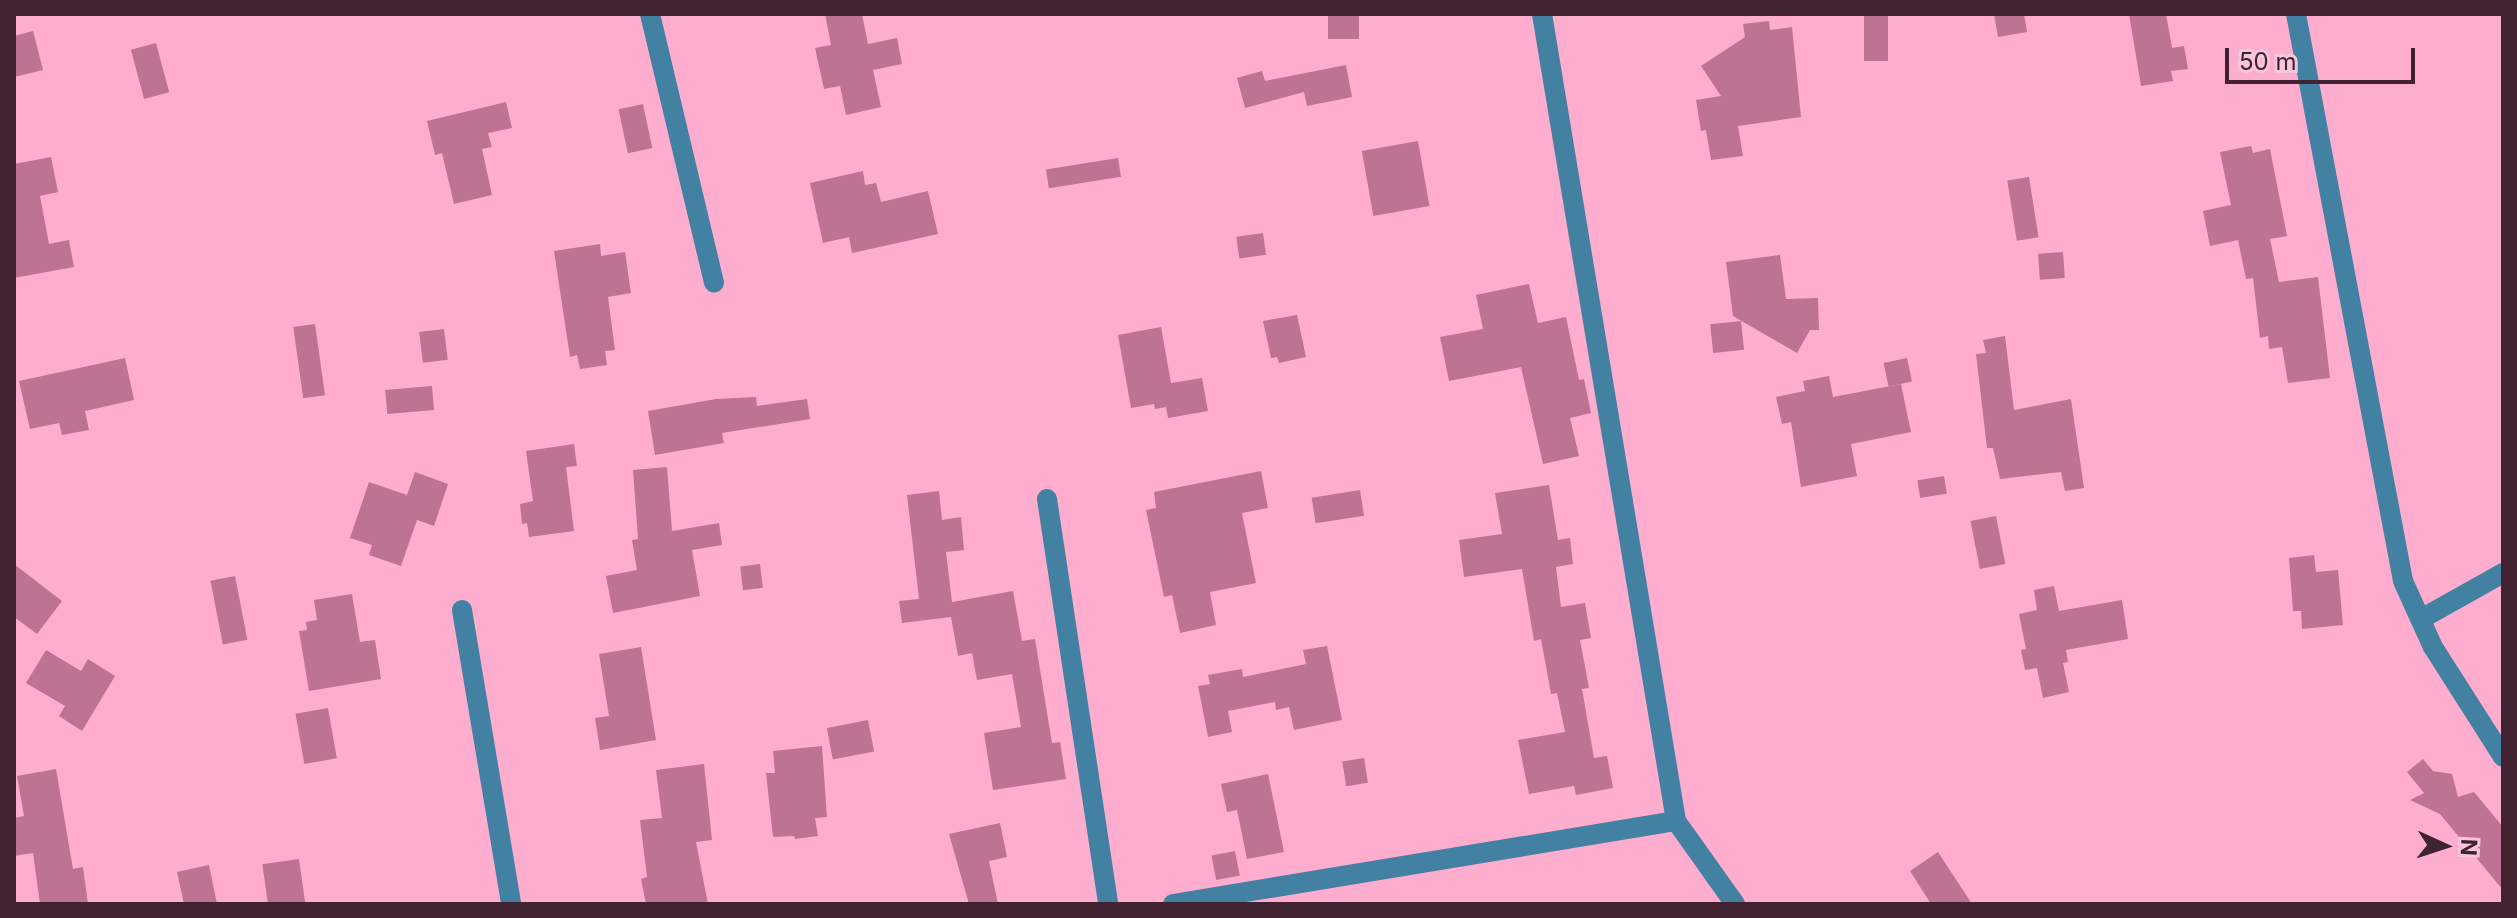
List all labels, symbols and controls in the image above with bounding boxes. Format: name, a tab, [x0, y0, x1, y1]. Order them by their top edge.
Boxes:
scale bar	[2229, 32, 2419, 82]
text: 50 m	[2239, 47, 2297, 76]
north arrow	[2405, 806, 2485, 886]
text: N	[2456, 838, 2482, 856]

